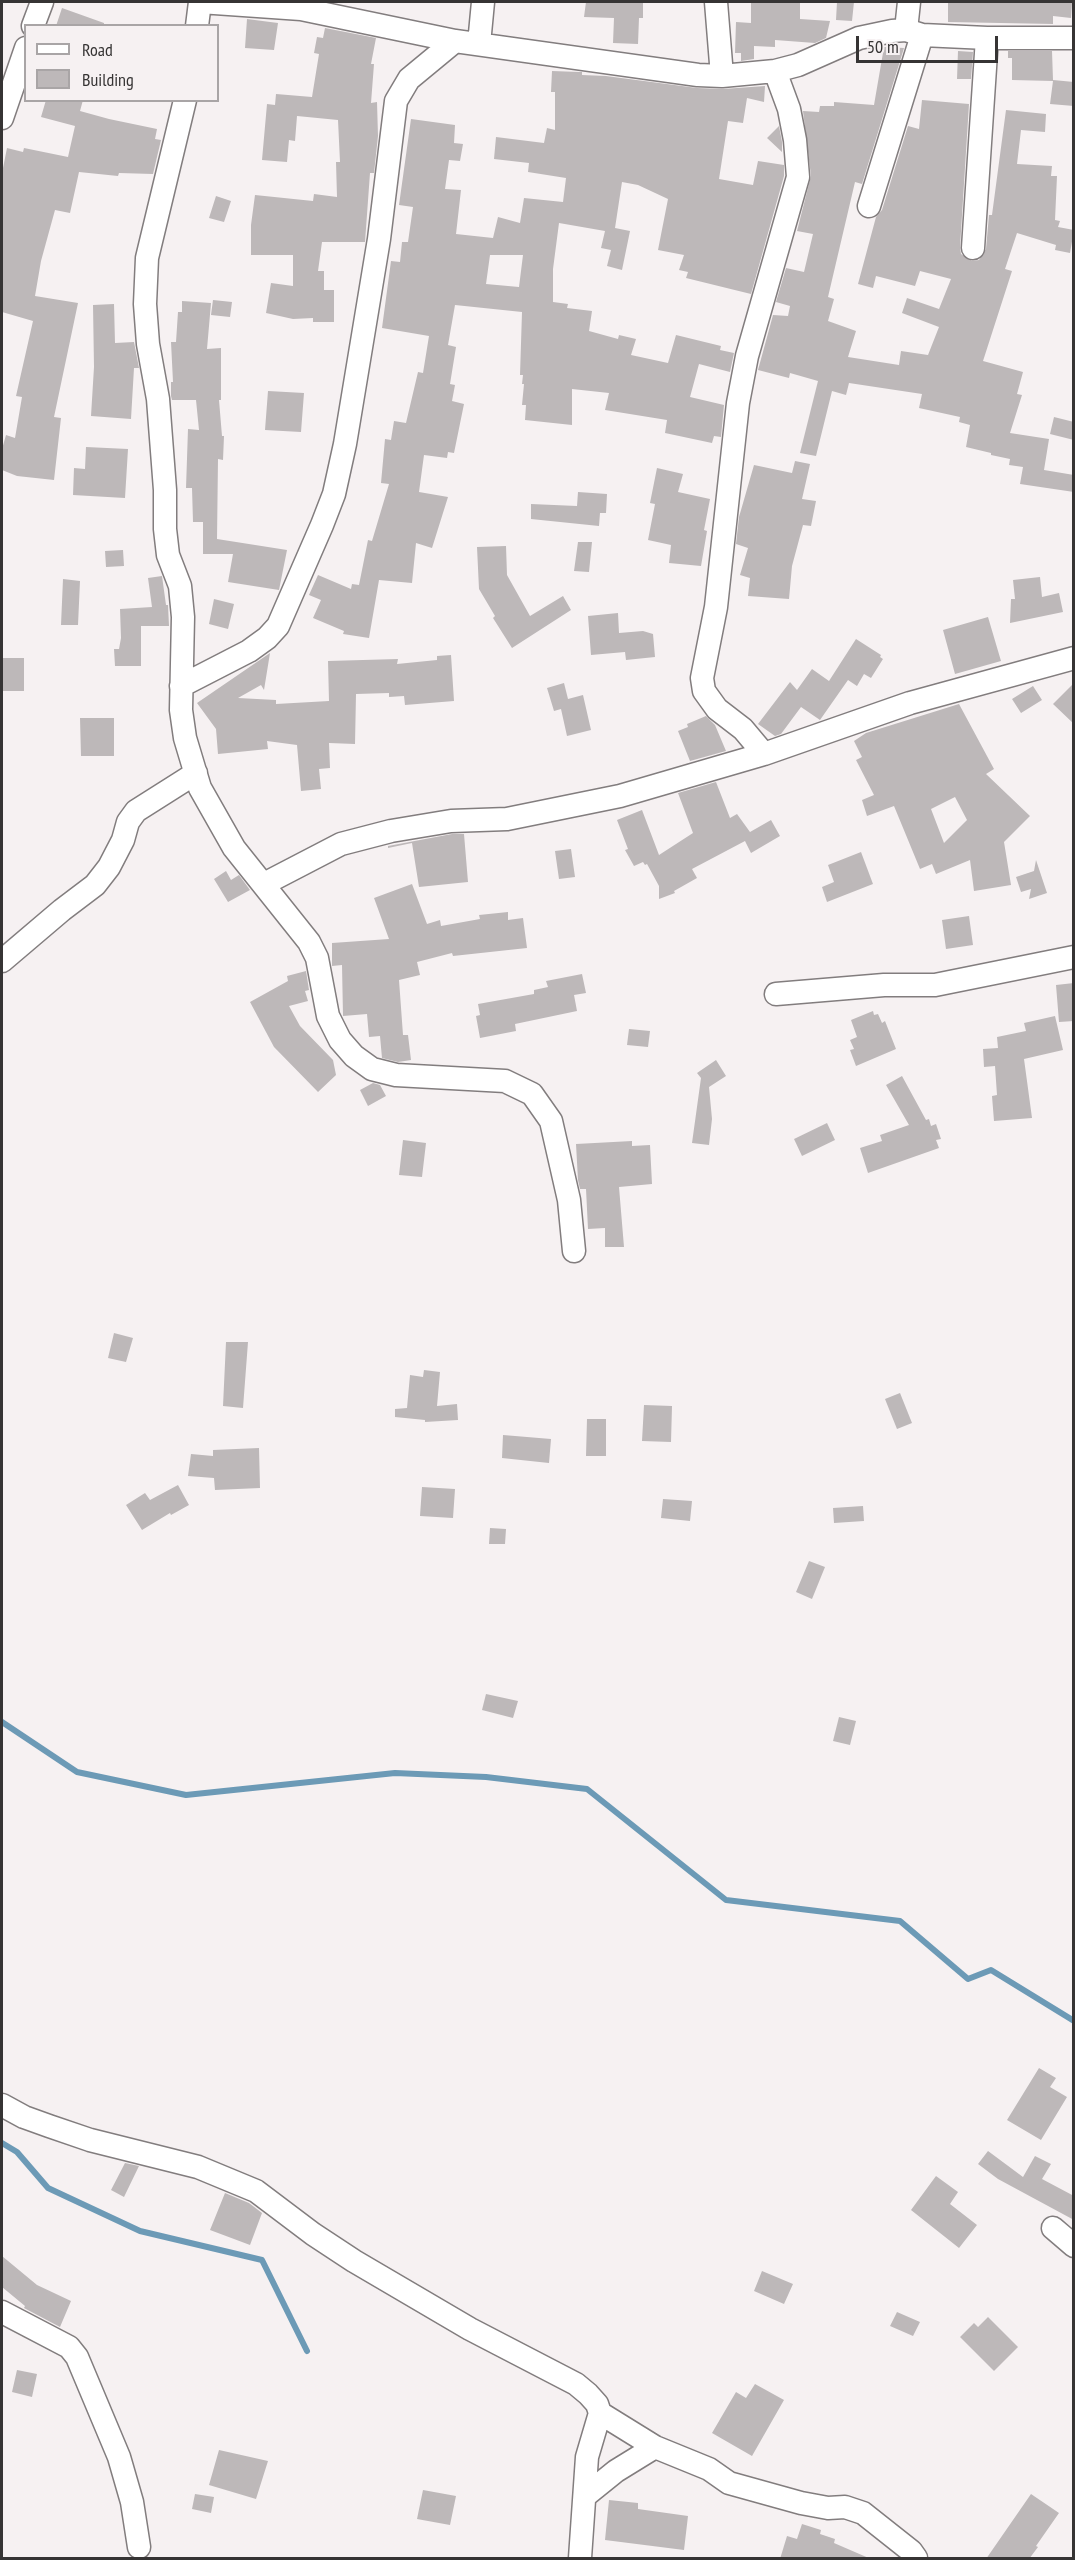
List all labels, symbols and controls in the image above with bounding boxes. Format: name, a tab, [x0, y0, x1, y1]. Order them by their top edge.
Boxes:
legend	[24, 24, 219, 102]
scale bar	[859, 24, 1002, 62]
text: 50 m	[867, 35, 899, 58]
text: Road	[82, 38, 113, 61]
text: Building	[82, 68, 134, 91]

